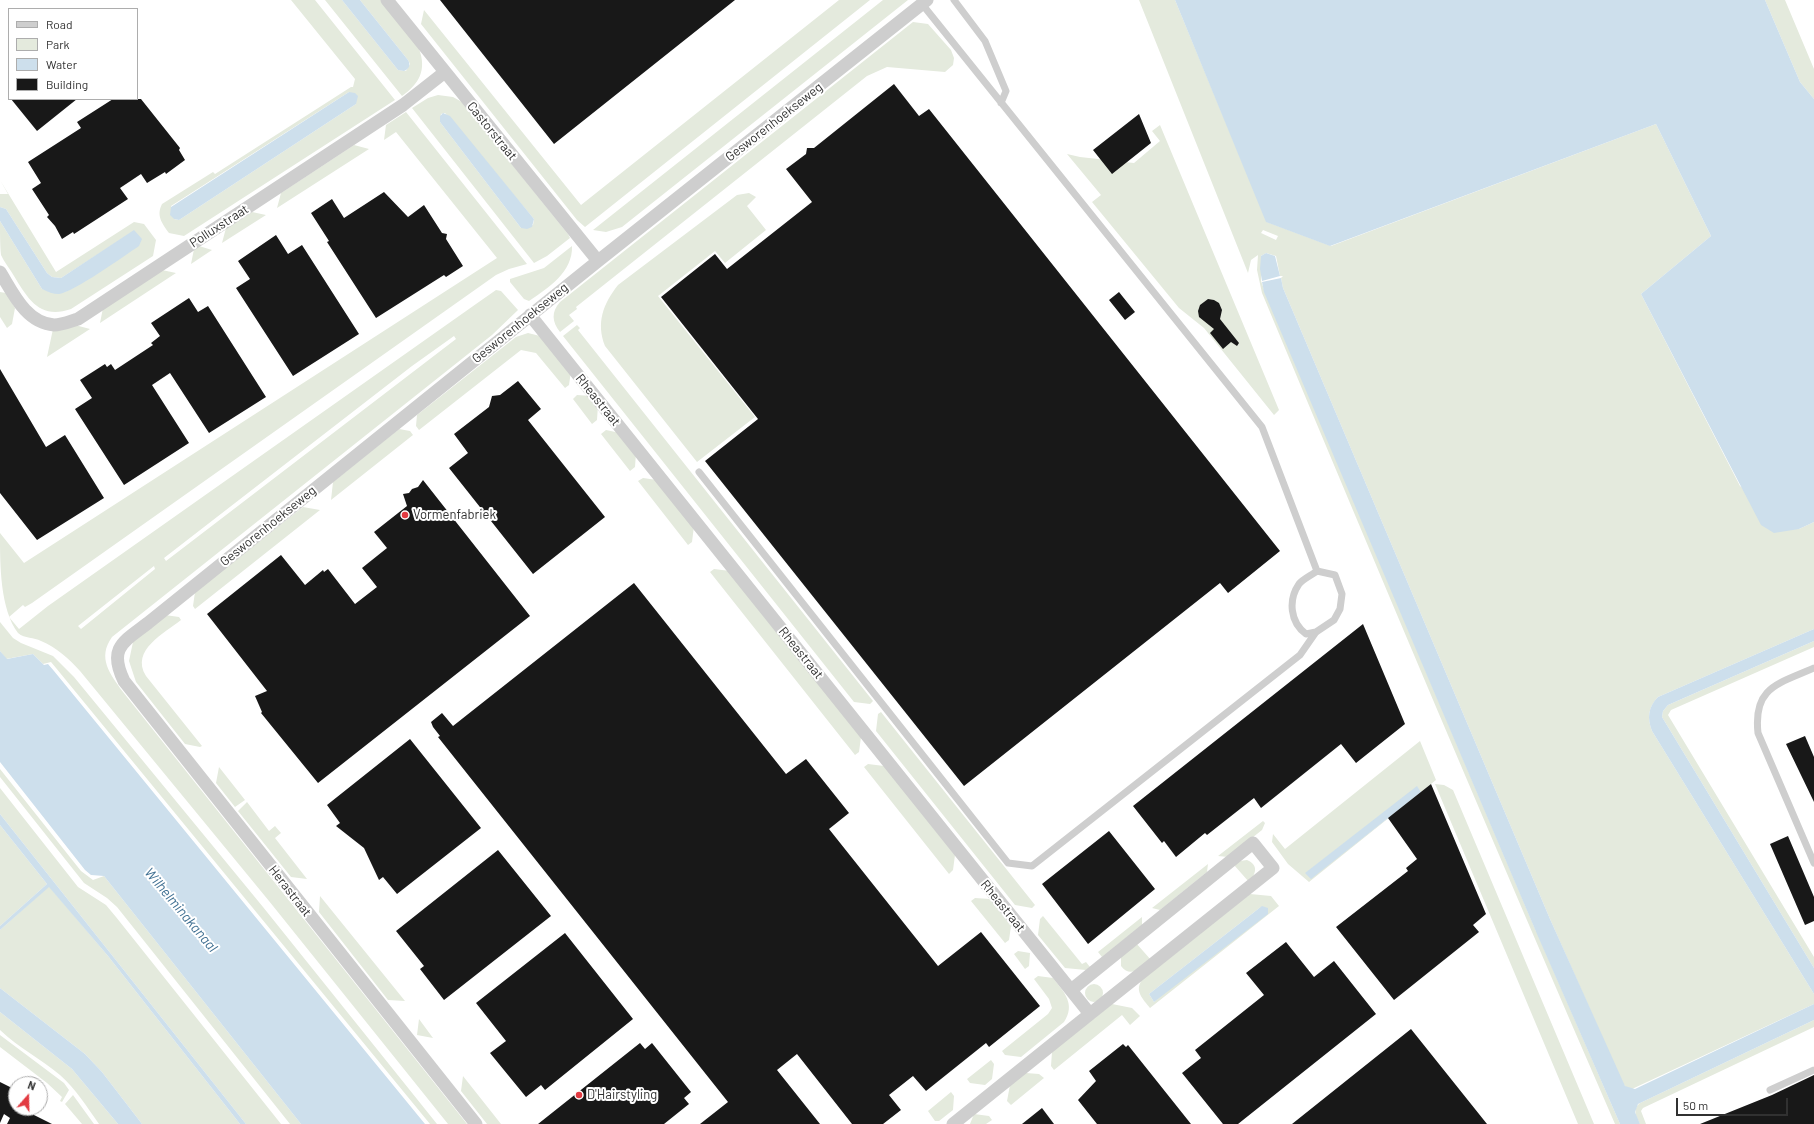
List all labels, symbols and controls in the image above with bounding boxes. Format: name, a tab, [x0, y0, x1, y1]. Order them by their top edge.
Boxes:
legend	[8, 8, 138, 100]
text: Road	[46, 17, 73, 31]
text: Park	[46, 37, 70, 51]
text: Water	[46, 57, 77, 71]
text: Building	[46, 77, 88, 91]
street label: Gesworenhoekseweg	[722, 79, 826, 165]
street label: Castorstraat	[464, 99, 520, 163]
street label: Polluxstraat	[187, 201, 251, 251]
street label: Gesworenhoekseweg	[469, 280, 571, 366]
street label: Rheastraat	[572, 371, 624, 429]
street label: Gesworenhoekseweg	[217, 483, 319, 569]
place label: Vormenfabriek	[413, 507, 496, 523]
marker: Vormenfabriek	[400, 510, 410, 520]
street label: Rheastraat	[775, 624, 827, 682]
street label: Herastraat	[265, 862, 315, 920]
water label: Wilhelminakanaal	[141, 864, 221, 956]
street label: Rheastraat	[977, 877, 1029, 935]
north arrow	[8, 1076, 48, 1116]
text: N	[26, 1078, 38, 1093]
place label: D'Hairstyling	[587, 1087, 657, 1103]
marker: D'Hairstyling	[574, 1090, 584, 1100]
scale bar	[1678, 1090, 1790, 1116]
text: 50 m	[1683, 1098, 1708, 1112]

